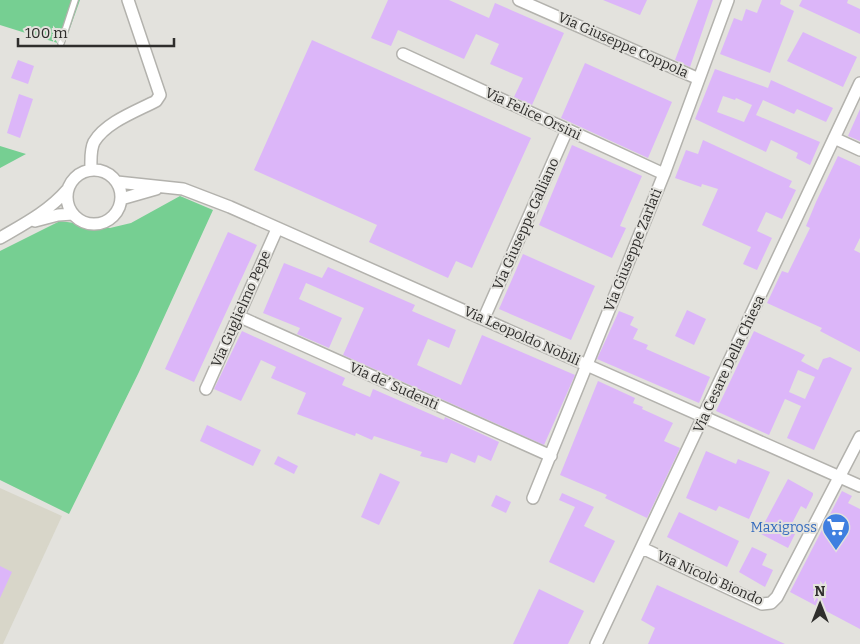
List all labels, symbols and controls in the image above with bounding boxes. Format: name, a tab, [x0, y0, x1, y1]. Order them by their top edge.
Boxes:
street label: Via Giuseppe Coppola	[555, 9, 691, 82]
scale bar	[18, 15, 174, 47]
text: 100 m	[25, 24, 68, 42]
street label: Via Felice Orsini	[482, 84, 584, 144]
street label: Via Giuseppe Galliano	[489, 155, 563, 293]
street label: Via Giuseppe Zarlati	[601, 186, 665, 314]
street label: Via Guglielmo Pepe	[208, 248, 274, 370]
street label: Via Cesare Della Chiesa	[690, 292, 769, 436]
street label: Via Leopoldo Nobili	[461, 303, 583, 369]
street label: Via de’ Sudenti	[347, 359, 441, 413]
supermarket icon: Maxigross	[821, 512, 851, 551]
place label: Maxigross	[750, 519, 817, 536]
street label: Via Nicolò Biondo	[654, 547, 766, 609]
north arrow	[795, 579, 845, 629]
text: N	[815, 583, 826, 600]

